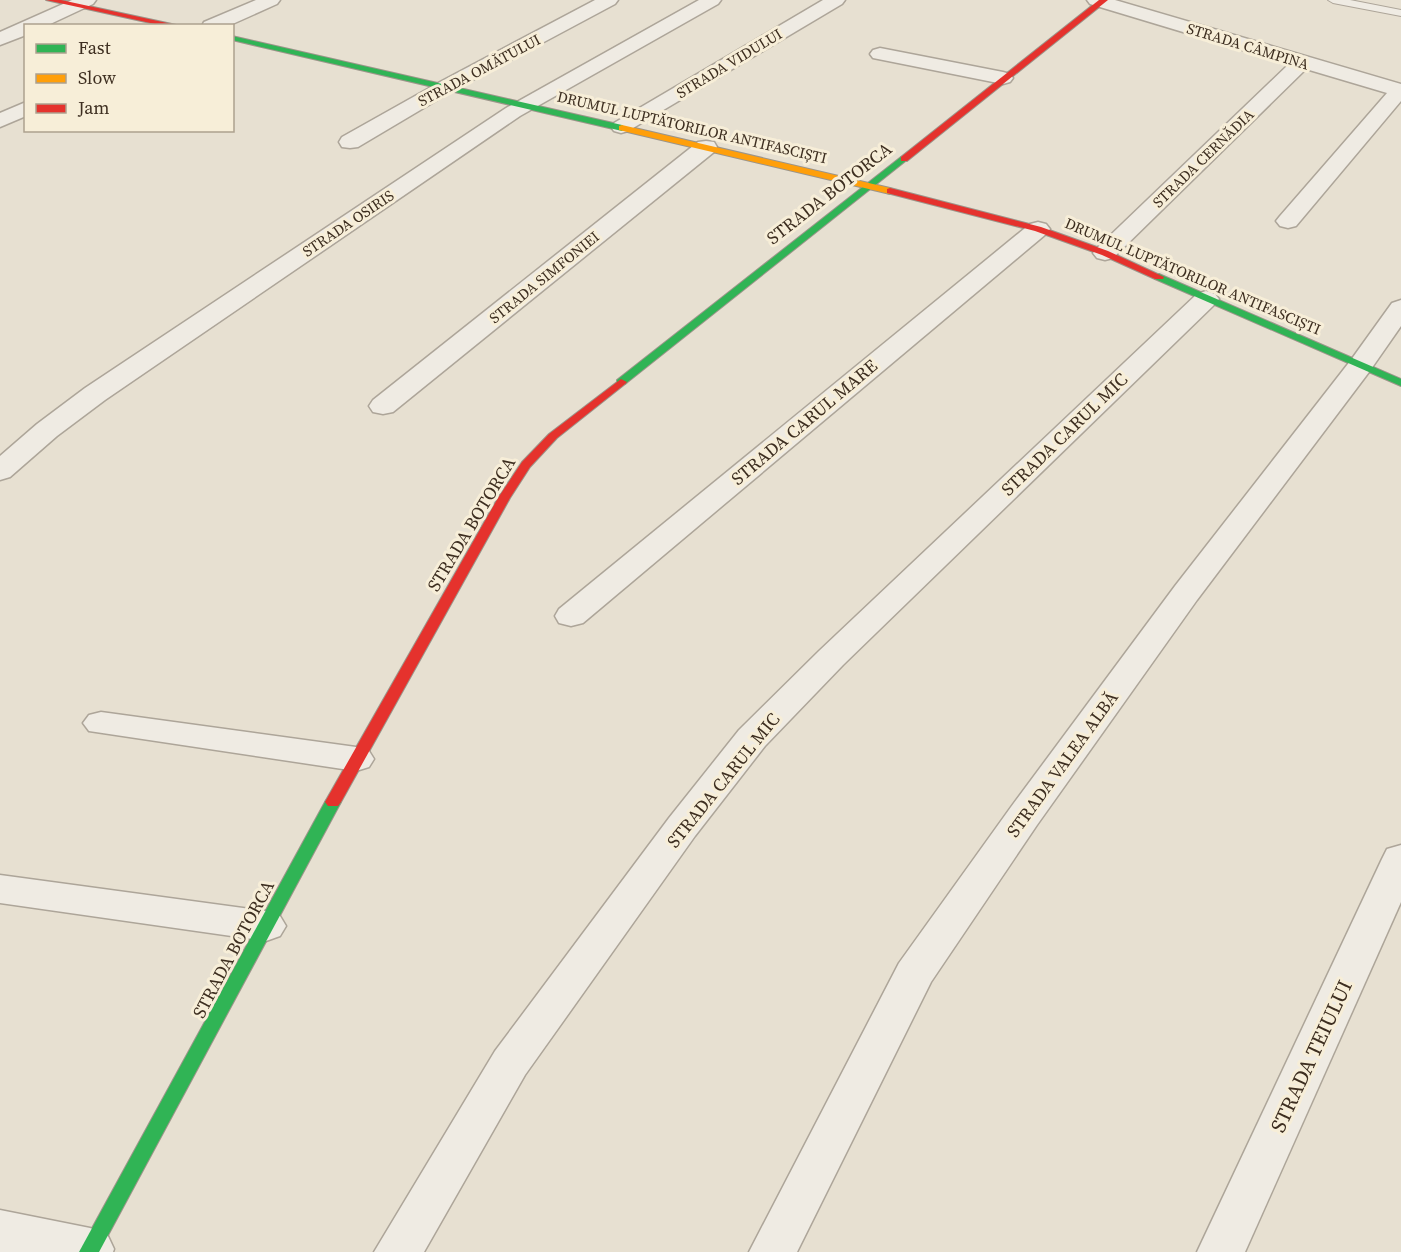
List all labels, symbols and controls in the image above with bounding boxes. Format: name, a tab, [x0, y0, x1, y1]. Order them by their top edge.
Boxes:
street label: STRADA CÂMPINA	[1184, 17, 1312, 75]
street label: STRADA VIDULUI	[672, 23, 786, 103]
legend	[24, 24, 234, 132]
street label: STRADA OMĂTULUI	[414, 29, 544, 111]
text: Fast	[78, 35, 111, 60]
text: Slow	[78, 65, 116, 90]
street label: DRUMUL LUPTĂTORILOR ANTIFASCIȘTI	[555, 86, 829, 168]
text: Jam	[77, 95, 110, 120]
street label: STRADA CERNĂDIA	[1148, 104, 1258, 212]
street label: STRADA BOTORCA	[761, 136, 897, 250]
street label: STRADA OSIRIS	[298, 184, 398, 261]
street label: DRUMUL LUPTĂTORILOR ANTIFASCIȘTI	[1062, 212, 1324, 340]
street label: STRADA SIMFONIEI	[485, 226, 603, 328]
street label: STRADA CARUL MARE	[726, 353, 883, 491]
street label: STRADA CARUL MIC	[995, 367, 1133, 501]
street label: STRADA BOTORCA	[421, 452, 521, 596]
street label: STRADA VALEA ALBĂ	[1000, 686, 1124, 842]
street label: STRADA CARUL MIC	[661, 707, 785, 853]
street label: STRADA BOTORCA	[186, 876, 280, 1022]
street label: STRADA TEIULUI	[1263, 975, 1359, 1137]

